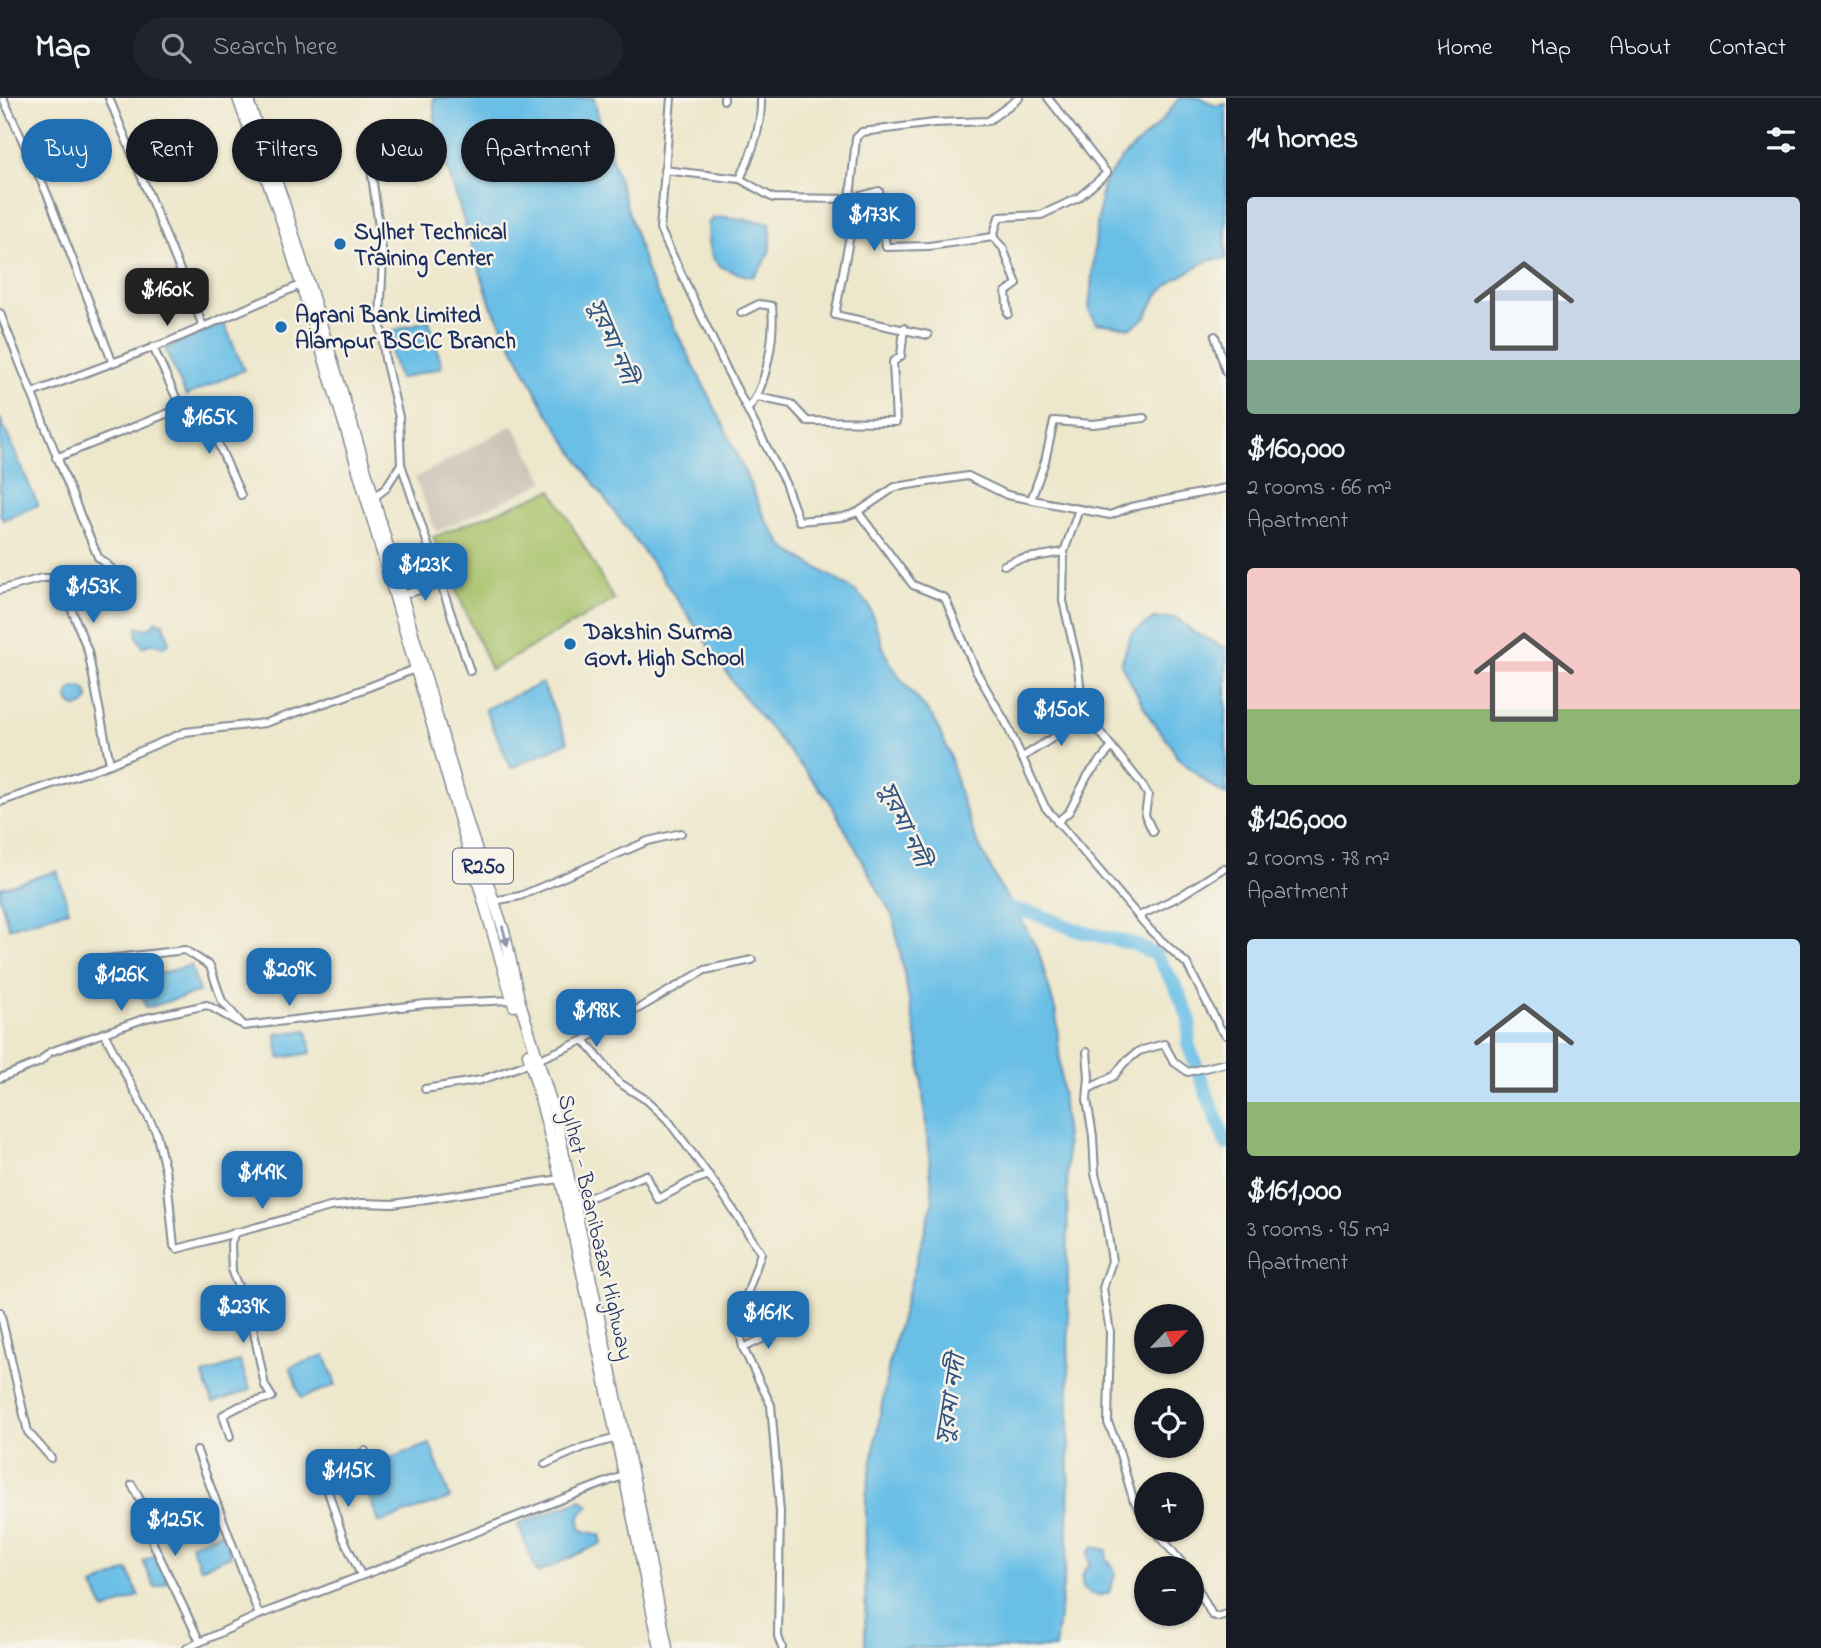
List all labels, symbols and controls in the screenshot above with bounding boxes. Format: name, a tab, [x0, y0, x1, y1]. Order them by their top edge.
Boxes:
search box	[133, 17, 623, 80]
text: Map	[35, 24, 91, 72]
icon: search	[157, 29, 195, 67]
text: Search here	[213, 29, 337, 67]
text: Home	[1437, 31, 1493, 66]
text: Map	[1531, 31, 1571, 66]
text: About	[1609, 31, 1671, 66]
text: Contact	[1709, 31, 1786, 66]
text: 14 homes	[1247, 118, 1358, 162]
chip: Buy	[21, 119, 112, 182]
chip: Rent	[126, 119, 218, 182]
chip: Filters	[232, 119, 342, 182]
chip: New	[356, 119, 447, 182]
chip: Apartment	[461, 119, 615, 182]
icon: filters	[1762, 121, 1800, 159]
pin: $173K	[825, 194, 923, 253]
text: $173K	[848, 199, 900, 232]
place label: Sylhet Technical Training Center	[354, 217, 507, 278]
marker: Sylhet Technical Training Center	[332, 236, 348, 252]
icon: home	[1461, 243, 1587, 369]
pin: $160K	[118, 268, 216, 328]
text: $160K	[141, 274, 193, 307]
water label: সুরমা নদী	[577, 294, 646, 395]
place label: Agrani Bank Limited Alampur BSCIC Branch	[295, 300, 516, 359]
marker: Agrani Bank Limited Alampur BSCIC Branch	[273, 319, 289, 335]
pin: $165K	[160, 396, 258, 456]
text: $165K	[181, 402, 237, 435]
text: $160,000	[1247, 428, 1345, 472]
text: 2 rooms · 66 m²	[1247, 472, 1392, 505]
text: Apartment	[1247, 505, 1348, 538]
pin: $123K	[376, 544, 474, 603]
text: $123K	[398, 549, 452, 582]
pin: $153K	[44, 566, 142, 625]
text: $153K	[65, 571, 121, 604]
icon: home	[1461, 614, 1587, 740]
place label: Dakshin Surma Govt. High School	[583, 617, 744, 678]
marker: Dakshin Surma Govt. High School	[562, 636, 578, 652]
pin: $150K	[1012, 688, 1110, 748]
text: $150K	[1033, 694, 1089, 727]
water label: সুরমা নদী	[868, 777, 940, 878]
text: $126,000	[1247, 799, 1347, 843]
text: 2 rooms · 78 m²	[1247, 843, 1390, 876]
road number: R250	[453, 848, 513, 884]
text: Apartment	[1247, 876, 1348, 909]
one-way arrow	[500, 925, 511, 947]
pin: $209K	[240, 948, 338, 1008]
pin: $126K	[72, 954, 170, 1013]
text: $209K	[262, 954, 316, 987]
text: $126K	[94, 959, 148, 992]
icon: home	[1461, 985, 1587, 1111]
pin: $198K	[547, 990, 645, 1049]
text: $198K	[572, 995, 620, 1028]
street label: Sylhet - Beanibazar Highway	[546, 1091, 641, 1364]
pin: $149K	[213, 1152, 311, 1211]
text: $149K	[238, 1157, 286, 1190]
text: $161,000	[1247, 1170, 1341, 1214]
text: 3 rooms · 95 m²	[1247, 1214, 1390, 1247]
text: Apartment	[1247, 1247, 1348, 1280]
pin: $239K	[194, 1286, 292, 1345]
text: $239K	[217, 1291, 269, 1324]
pin: $161K	[719, 1292, 817, 1351]
text: $161K	[743, 1297, 793, 1330]
north arrow	[1134, 1304, 1204, 1374]
map controls	[1134, 1304, 1204, 1626]
water label: সুরমা নদী	[928, 1347, 978, 1447]
button: locate	[1134, 1388, 1204, 1458]
pin: $115K	[299, 1450, 397, 1509]
text: $115K	[322, 1455, 374, 1488]
button: +	[1134, 1472, 1204, 1542]
pin: $125K	[126, 1498, 224, 1558]
text: $125K	[147, 1504, 203, 1537]
button: −	[1134, 1556, 1204, 1626]

